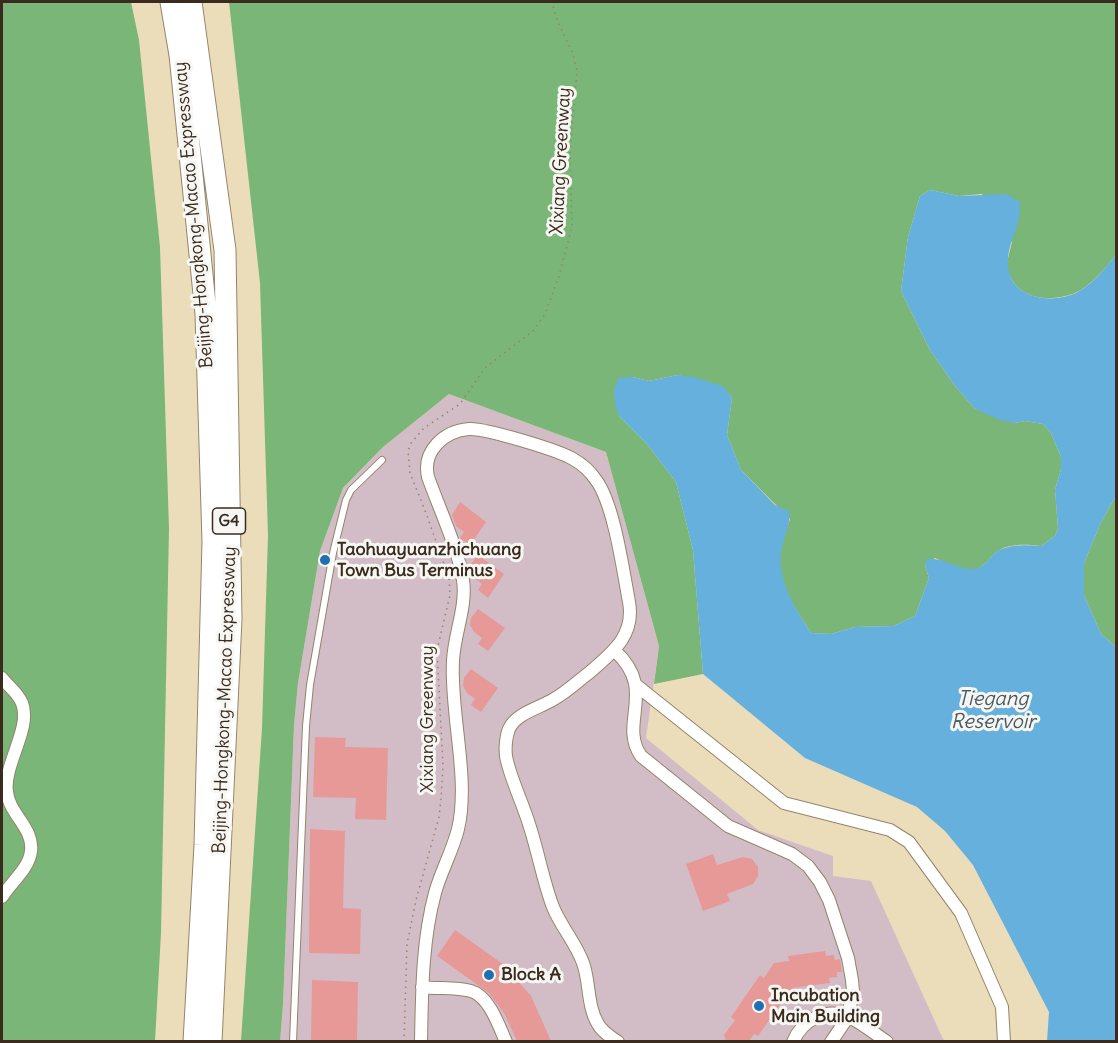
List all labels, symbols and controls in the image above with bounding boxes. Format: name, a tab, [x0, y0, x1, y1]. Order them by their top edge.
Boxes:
street label: Beijing-Hongkong-Macao Expressway	[170, 61, 218, 369]
street label: Xixiang Greenway	[546, 87, 576, 235]
road number: G4	[212, 508, 246, 534]
place label: Taohuayuanzhichuang Town Bus Terminus	[337, 539, 521, 582]
street label: Beijing-Hongkong-Macao Expressway	[209, 546, 241, 854]
marker: Taohuayuanzhichuang Town Bus Terminus	[318, 553, 332, 567]
street label: Xixiang Greenway	[417, 645, 439, 793]
water label: Tiegang Reservoir	[951, 687, 1035, 734]
place label: Block A	[501, 964, 561, 986]
marker: Block A	[482, 968, 496, 982]
place label: Incubation Main Building	[771, 985, 880, 1028]
marker: Incubation Main Building	[752, 999, 766, 1013]

